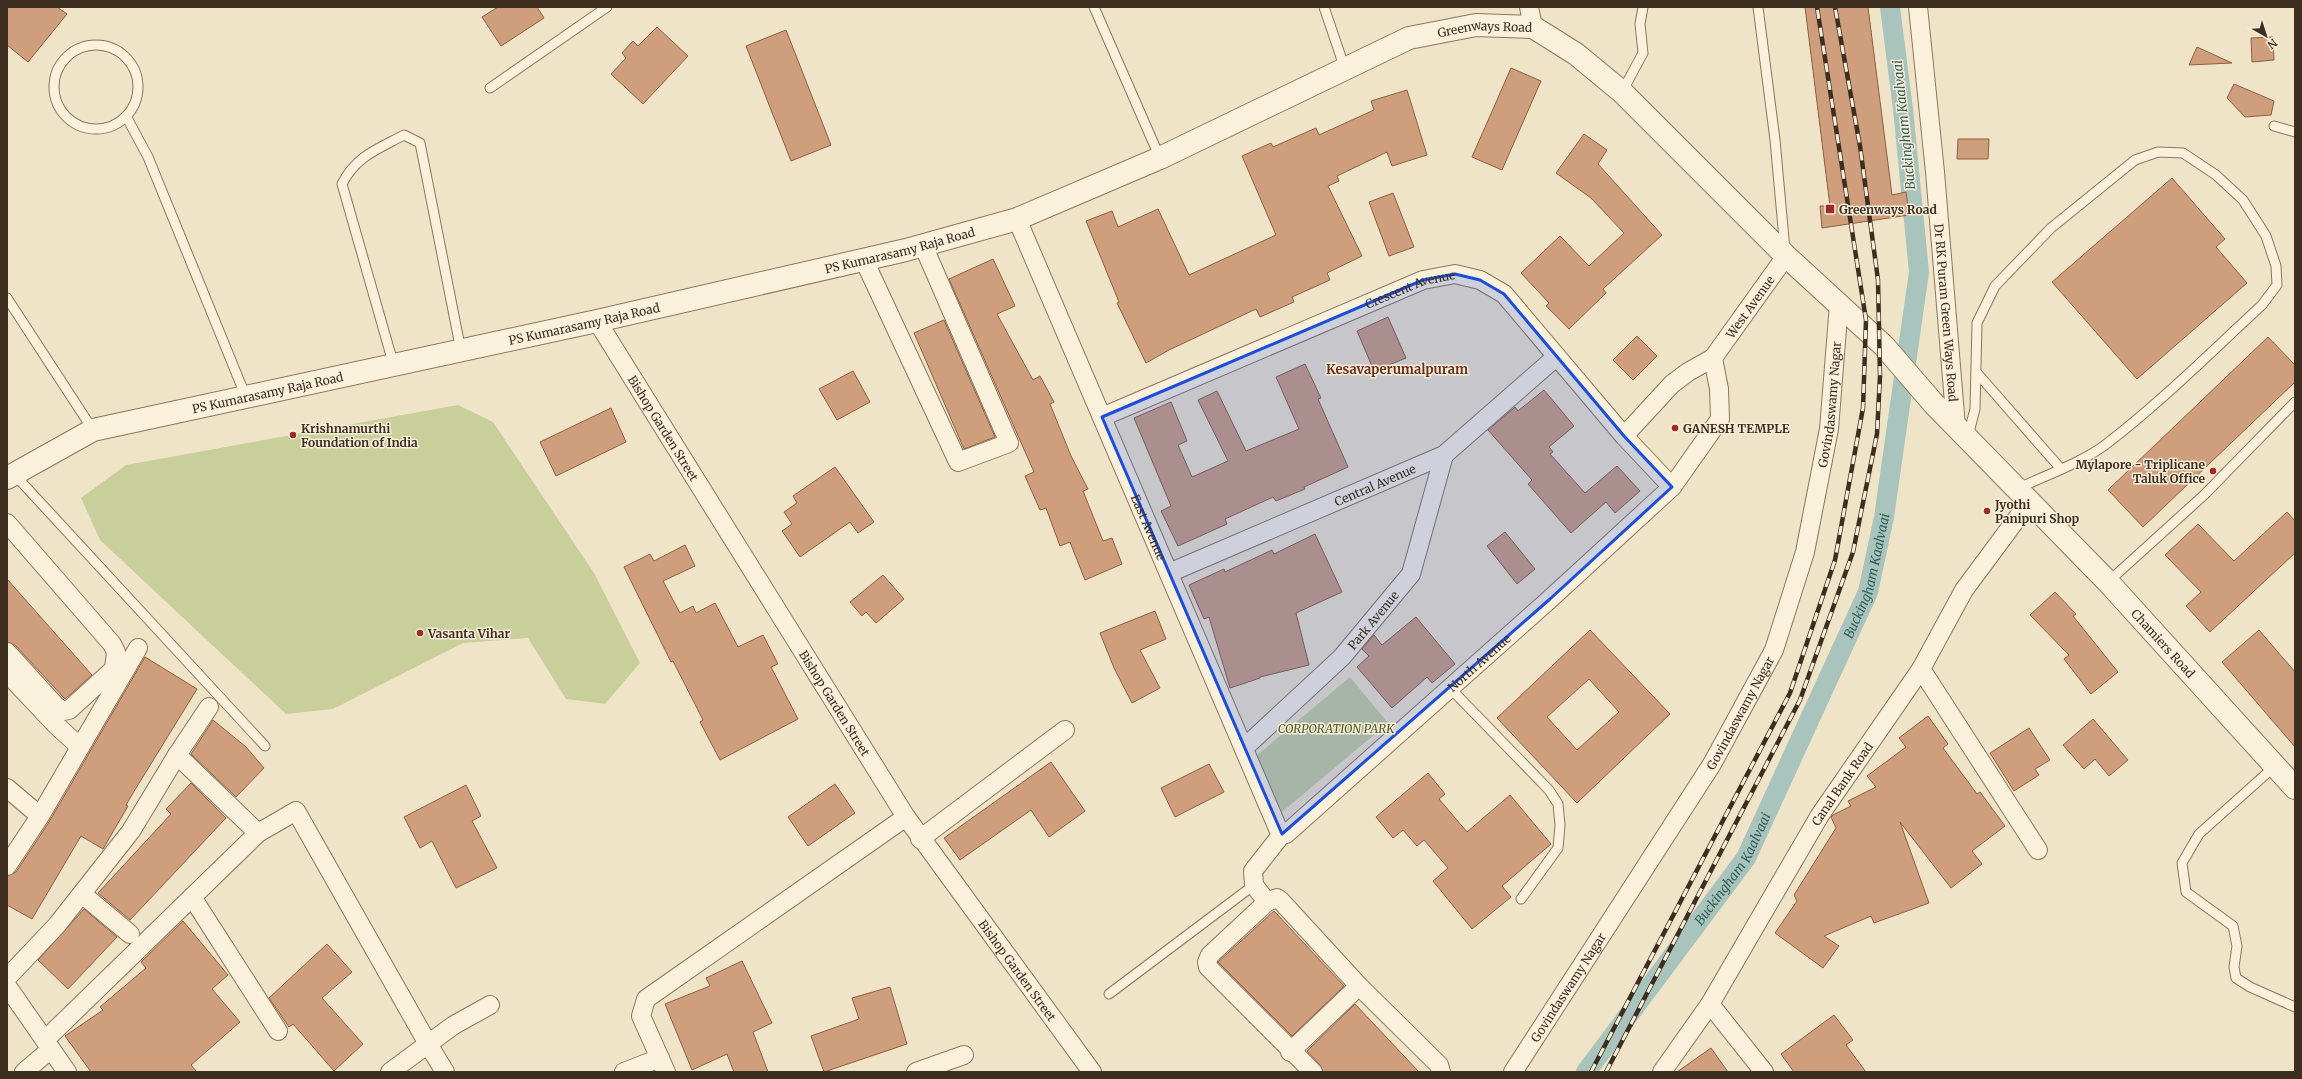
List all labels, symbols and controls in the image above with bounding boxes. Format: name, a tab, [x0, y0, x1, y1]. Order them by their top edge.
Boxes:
north arrow	[2246, 16, 2286, 56]
street label: Greenways Road	[1436, 17, 1532, 40]
text: N	[2264, 36, 2280, 52]
water label: Buckingham Kaalvaai	[1889, 59, 1919, 191]
place label: Greenways Road	[1839, 202, 1937, 217]
marker: Greenways Road	[1824, 203, 1836, 215]
street label: Dr RK Puram Green Ways Road	[1932, 223, 1961, 402]
street label: PS Kumarasamy Raja Road	[823, 224, 976, 276]
street label: Crescent Avenue	[1363, 267, 1456, 311]
street label: West Avenue	[1722, 272, 1777, 342]
street label: PS Kumarasamy Raja Road	[507, 299, 661, 347]
street label: Govindaswamy Nagar	[1814, 340, 1844, 469]
district label: Kesavaperumalpuram	[1326, 361, 1468, 378]
street label: PS Kumarasamy Raja Road	[191, 369, 344, 416]
street label: Bishop Garden Street	[625, 372, 702, 484]
place label: Krishnamurthi Foundation of India	[301, 421, 418, 450]
place label: GANESH TEMPLE	[1683, 421, 1790, 436]
marker: GANESH TEMPLE	[1670, 423, 1680, 433]
marker: Krishnamurthi Foundation of India	[288, 430, 298, 440]
place label: Mylapore - Triplicane Taluk Office	[2076, 457, 2205, 486]
street label: Central Avenue	[1332, 461, 1418, 509]
marker: Mylapore - Triplicane Taluk Office	[2208, 466, 2218, 476]
street label: East Avenue	[1128, 492, 1170, 562]
place label: Jyothi Panipuri Shop	[1994, 497, 2080, 526]
marker: Jyothi Panipuri Shop	[1982, 506, 1992, 516]
water label: Buckingham Kaalvaai	[1839, 512, 1893, 641]
street label: Park Avenue	[1344, 588, 1402, 652]
street label: Chamiers Road	[2129, 606, 2198, 680]
place label: Vasanta Vihar	[427, 626, 511, 641]
marker: Vasanta Vihar	[415, 628, 425, 638]
street label: North Avenue	[1444, 631, 1513, 694]
street label: Bishop Garden Street	[796, 647, 874, 759]
street label: Govindaswamy Nagar	[1703, 653, 1777, 772]
park label: CORPORATION PARK	[1278, 721, 1395, 736]
street label: Canal Bank Road	[1808, 739, 1876, 828]
water label: Buckingham Kaalvaai	[1690, 810, 1774, 928]
street label: Bishop Garden Street	[976, 917, 1060, 1024]
street label: Govindaswamy Nagar	[1527, 929, 1609, 1045]

